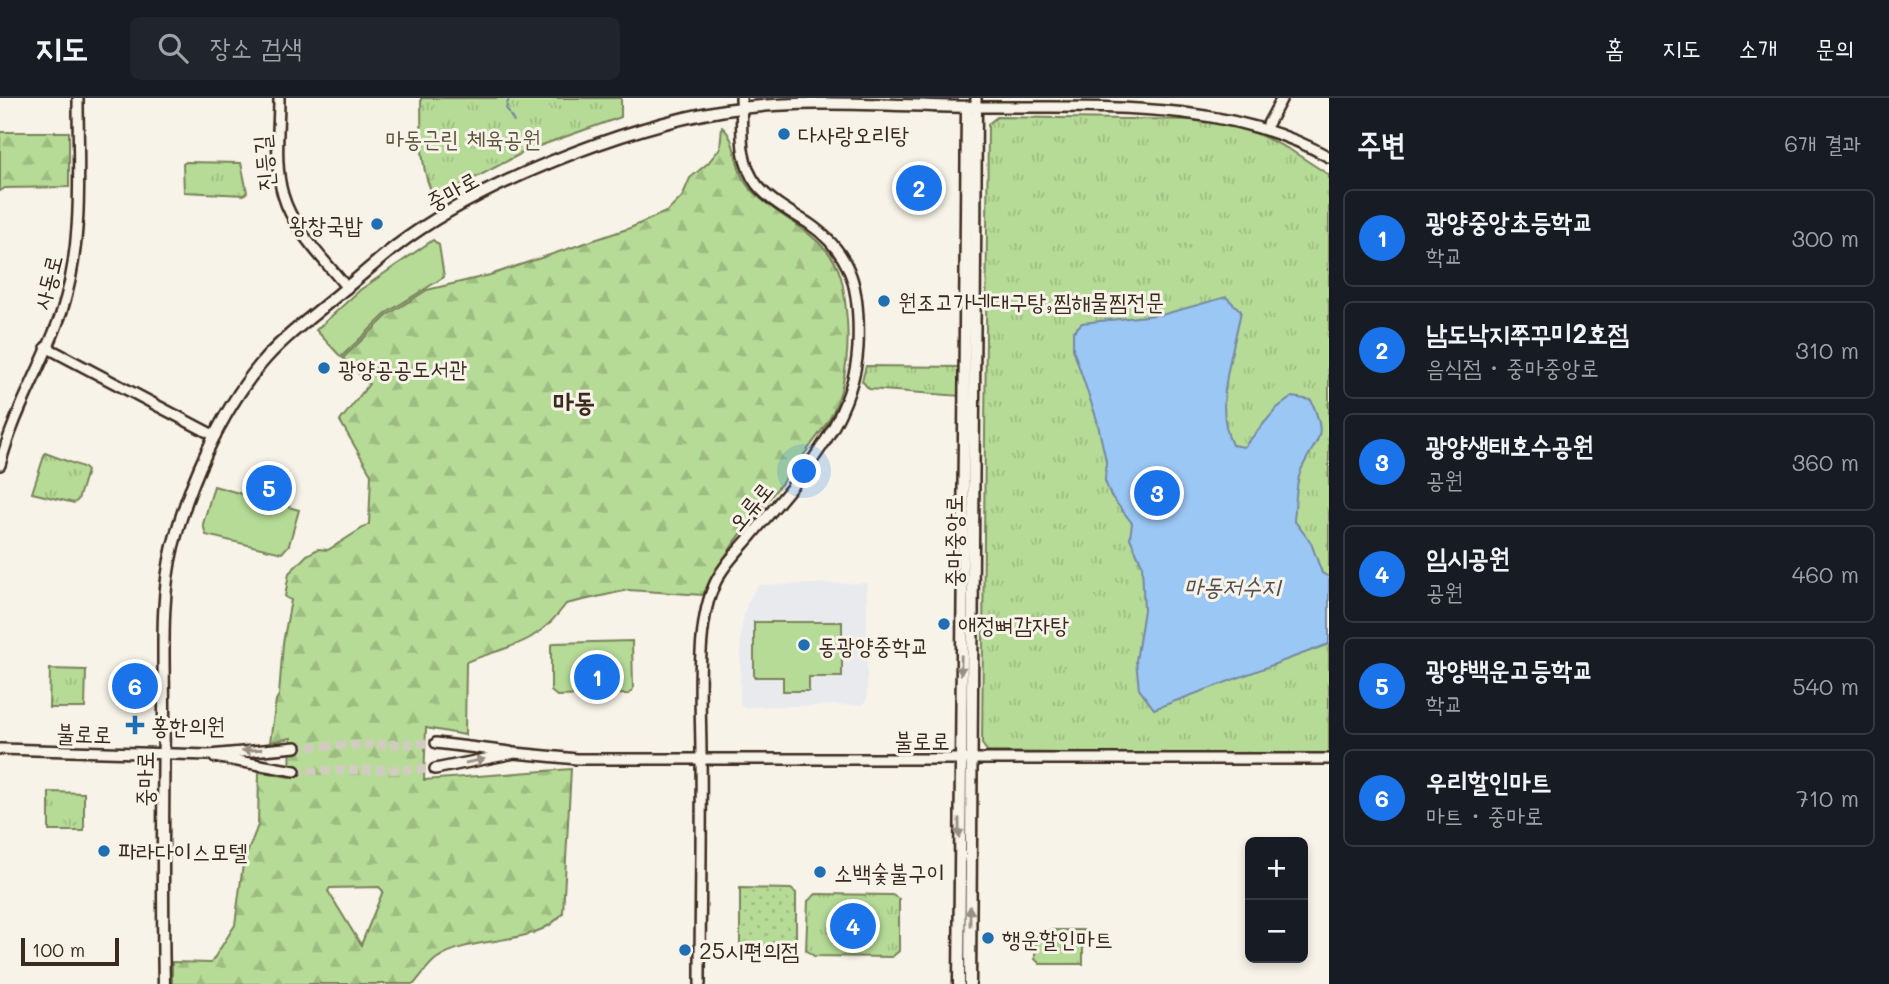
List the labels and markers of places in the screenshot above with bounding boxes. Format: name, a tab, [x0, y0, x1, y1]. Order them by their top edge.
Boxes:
place label: 다사랑오리탕	[798, 119, 910, 149]
marker: 다사랑오리탕	[776, 126, 792, 142]
pin: 2	[896, 162, 942, 214]
place label: 왕창국밥	[289, 209, 363, 239]
marker: 왕창국밥	[369, 216, 385, 232]
place label: 원조고가네대구탕,찜해물찜전문	[898, 286, 1164, 316]
marker: 원조고가네대구탕,찜해물찜전문	[876, 293, 892, 309]
place label: 광양공공도서관	[338, 353, 468, 383]
marker: 광양공공도서관	[316, 360, 332, 376]
pin: 5	[246, 462, 292, 514]
pin: 3	[1134, 467, 1180, 519]
place label: 애정뼈감자탕	[958, 609, 1070, 639]
marker: 애정뼈감자탕	[936, 616, 952, 632]
place label: 동광양중학교	[818, 630, 929, 660]
marker: 동광양중학교	[796, 637, 812, 653]
pin: 1	[574, 651, 620, 703]
pin: 6	[112, 660, 158, 712]
place label: 홍한의원	[151, 710, 225, 740]
marker: 홍한의원	[125, 715, 145, 735]
place label: 파라다이스모텔	[118, 836, 248, 866]
marker: 파라다이스모텔	[96, 843, 112, 859]
place label: 소백숯불구이	[834, 857, 945, 887]
marker: 소백숯불구이	[812, 864, 828, 880]
pin: 4	[830, 900, 876, 952]
place label: 행운할인마트	[1002, 923, 1113, 953]
marker: 행운할인마트	[980, 930, 996, 946]
place label: 25시편의점	[699, 935, 799, 965]
marker: 25시편의점	[677, 942, 693, 958]

